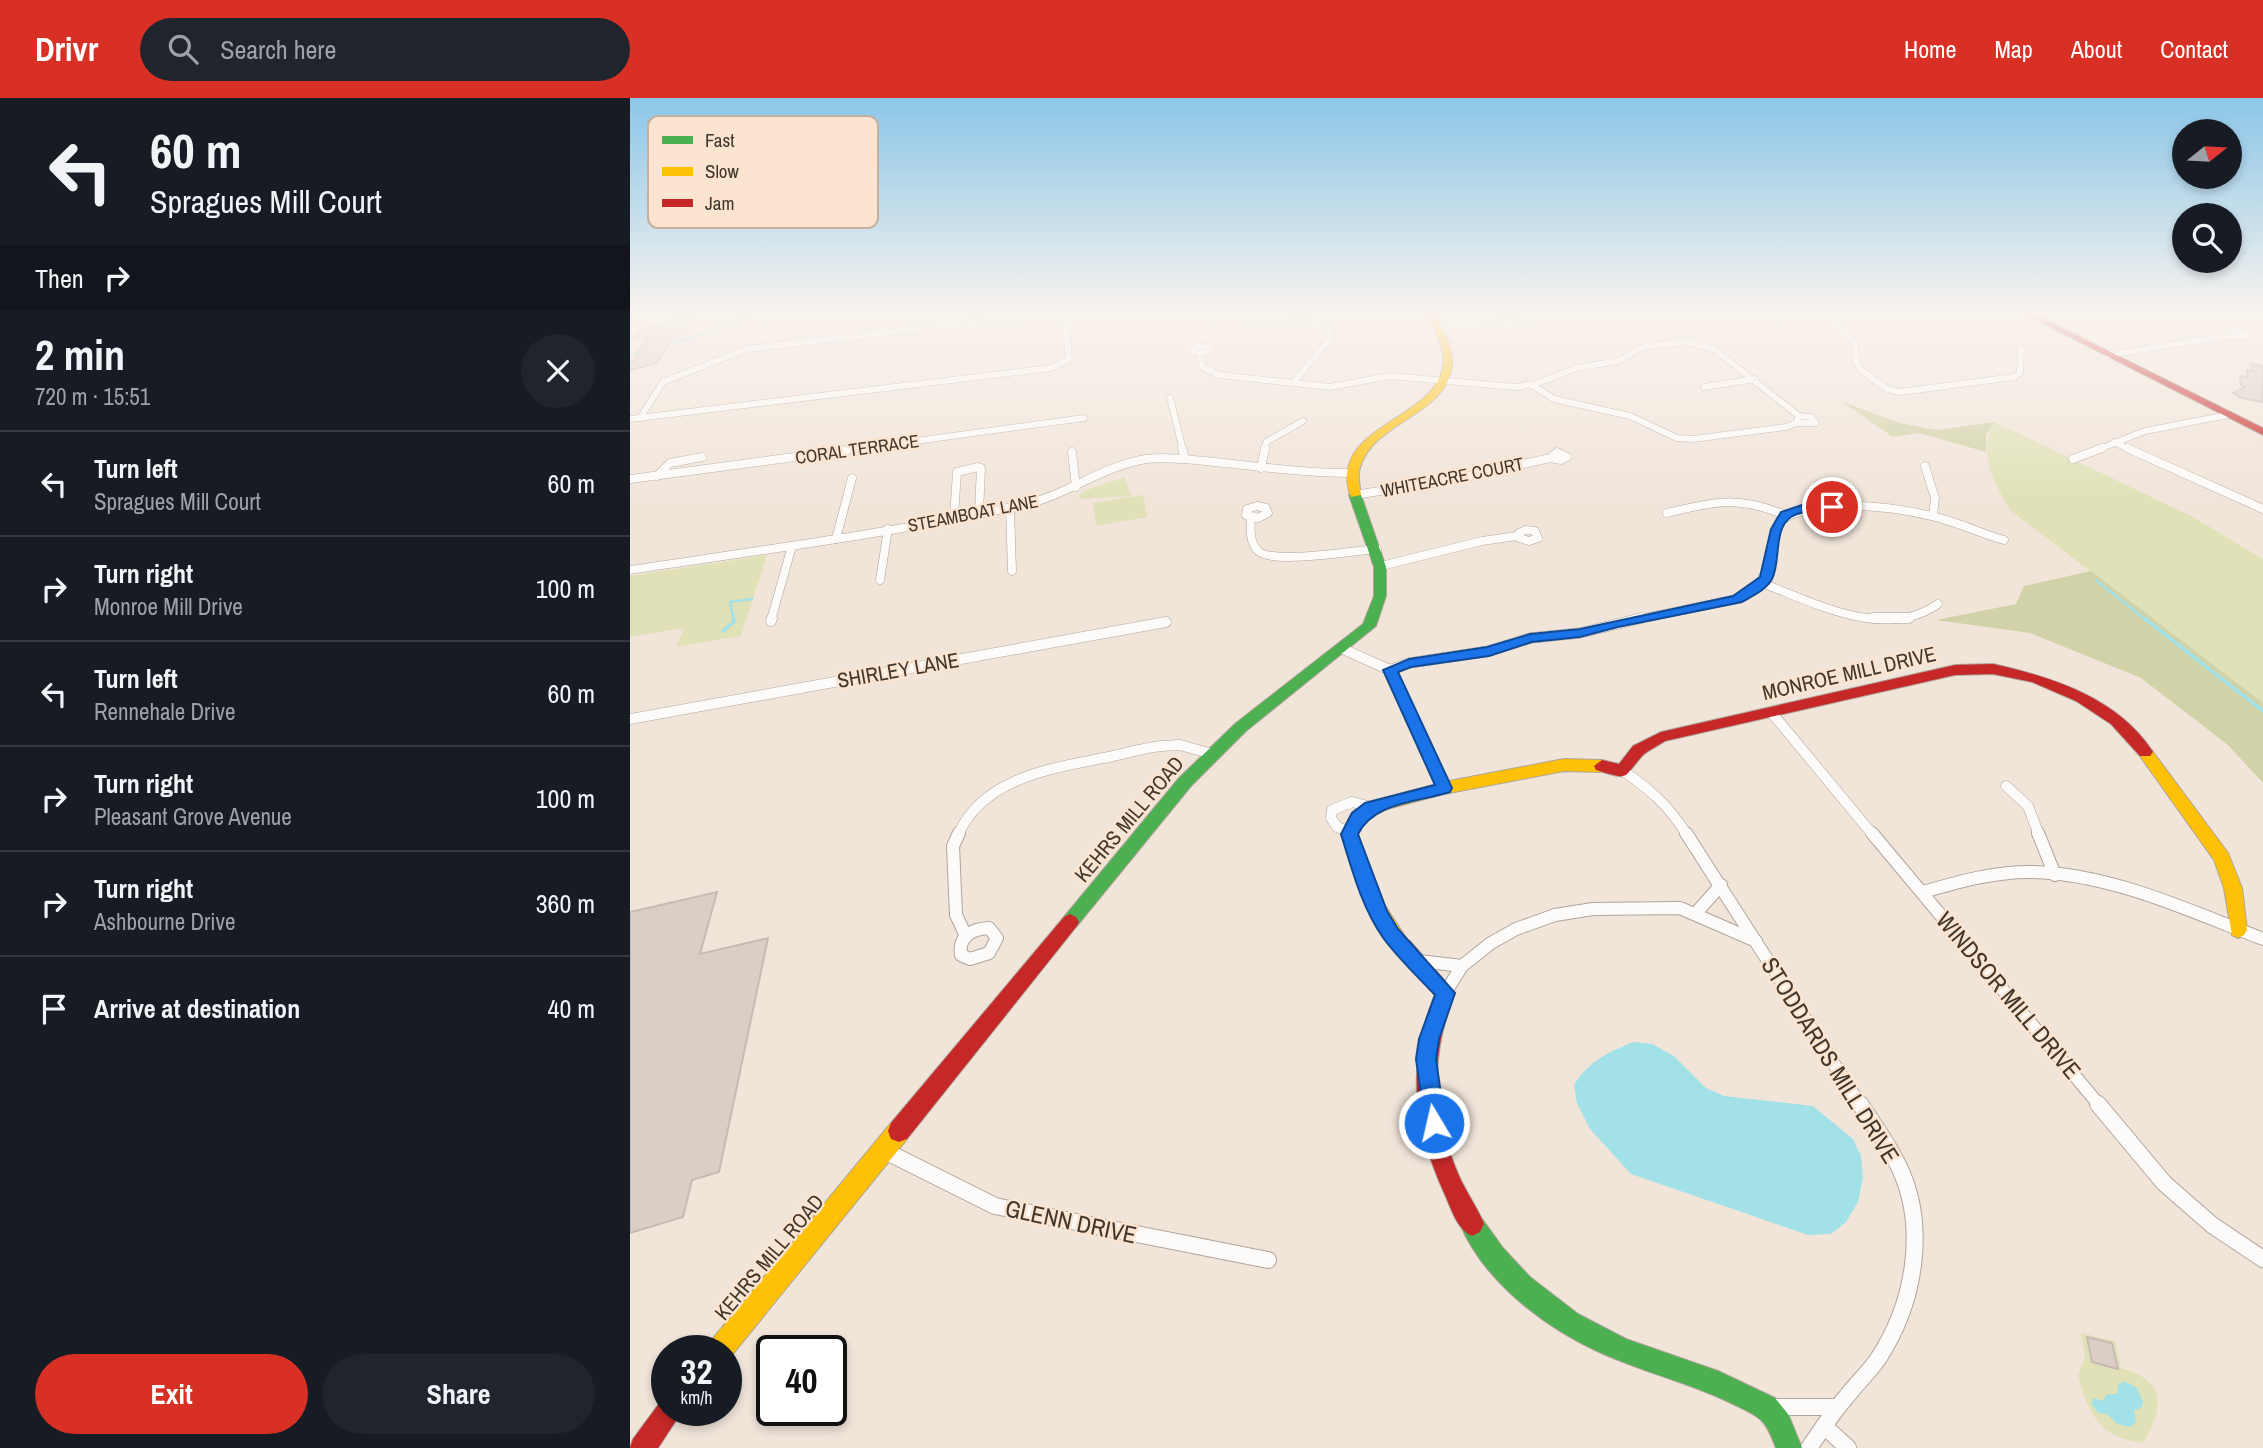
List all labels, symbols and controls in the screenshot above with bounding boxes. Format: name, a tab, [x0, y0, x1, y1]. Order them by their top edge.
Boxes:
search box	[140, 18, 630, 81]
text: Drivr	[35, 27, 98, 71]
icon: search	[164, 30, 202, 68]
text: Search here	[220, 32, 336, 67]
text: Home	[1904, 33, 1956, 65]
text: Map	[1994, 33, 2033, 65]
text: About	[2071, 33, 2122, 65]
text: Contact	[2160, 33, 2228, 65]
legend	[648, 116, 878, 228]
text: 60 m	[150, 117, 242, 183]
north arrow	[2172, 119, 2242, 189]
map controls	[2172, 119, 2242, 273]
icon: left	[35, 126, 126, 217]
text: Fast	[705, 127, 735, 153]
text: Slow	[705, 158, 740, 184]
text: Spragues Mill Court	[150, 180, 382, 223]
text: Jam	[705, 190, 734, 216]
button: search	[2172, 203, 2242, 273]
icon: right	[98, 259, 136, 297]
text: Then	[35, 261, 84, 296]
text: 2 min	[35, 327, 125, 383]
button: close	[521, 334, 595, 408]
text: 720 m · 15:51	[35, 381, 150, 412]
street label: CORAL TERRACE	[794, 428, 920, 470]
text: Turn left	[94, 451, 178, 486]
street label: WHITEACRE COURT	[1379, 451, 1525, 503]
icon: left	[35, 465, 73, 503]
text: 60 m	[548, 466, 595, 501]
pin	[1802, 477, 1862, 537]
text: Spragues Mill Court	[94, 486, 261, 517]
street label: STEAMBOAT LANE	[906, 488, 1040, 538]
icon: arrive	[1813, 488, 1851, 526]
text: Turn right	[94, 556, 193, 591]
icon: right	[35, 570, 73, 608]
text: 100 m	[536, 571, 595, 606]
text: Monroe Mill Drive	[94, 591, 243, 622]
street label: MONROE MILL DRIVE	[1759, 639, 1939, 707]
street label: SHIRLEY LANE	[835, 645, 961, 695]
text: Turn left	[94, 661, 178, 696]
icon: left	[35, 675, 73, 713]
text: 60 m	[548, 676, 595, 711]
text: Rennehale Drive	[94, 696, 236, 727]
street label: KEHRS MILL ROAD	[1068, 750, 1190, 888]
text: Turn right	[94, 766, 193, 801]
icon: right	[35, 780, 73, 818]
text: 100 m	[536, 781, 595, 816]
text: Pleasant Grove Avenue	[94, 801, 292, 832]
text: Turn right	[94, 871, 193, 906]
icon: right	[35, 885, 73, 923]
text: 360 m	[536, 886, 595, 921]
street label: WINDSOR MILL DRIVE	[1929, 905, 2089, 1085]
text: Ashbourne Drive	[94, 906, 236, 937]
street label: STODDARDS MILL DRIVE	[1755, 951, 1907, 1169]
icon: arrive	[35, 990, 73, 1028]
text: Arrive at destination	[94, 991, 300, 1026]
text: 40 m	[548, 991, 595, 1026]
position arrow	[1397, 1086, 1471, 1160]
street label: KEHRS MILL ROAD	[708, 1188, 830, 1326]
street label: GLENN DRIVE	[1002, 1191, 1140, 1251]
speed limit sign: 40	[756, 1335, 847, 1426]
text: 32	[681, 1348, 712, 1395]
button: Exit	[35, 1354, 308, 1434]
button: Share	[322, 1354, 595, 1434]
text: km/h	[681, 1385, 713, 1410]

